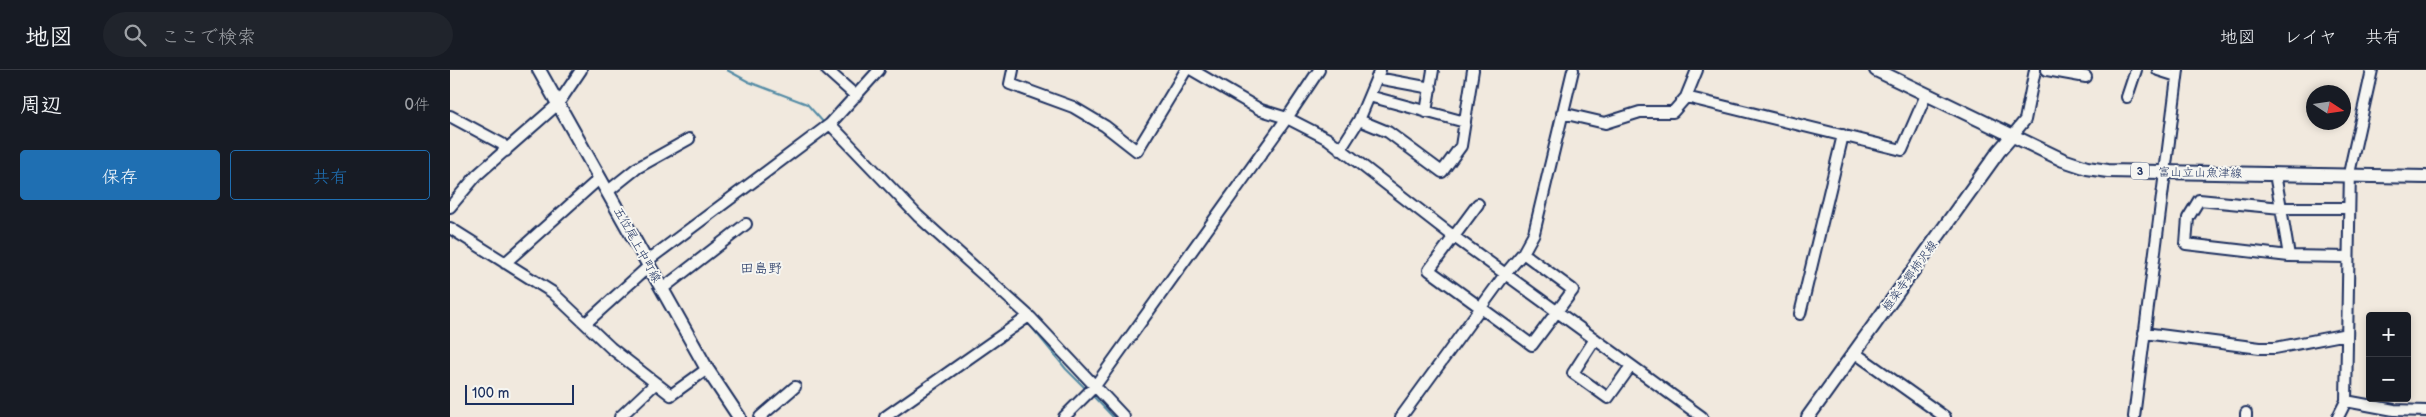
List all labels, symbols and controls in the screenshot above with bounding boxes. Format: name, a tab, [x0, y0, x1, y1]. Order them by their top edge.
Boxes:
search box	[103, 12, 453, 57]
icon: search	[121, 21, 149, 49]
text: 地図	[25, 23, 73, 52]
text: ここで検索	[161, 26, 256, 49]
text: 地図	[2220, 27, 2256, 48]
text: レイヤ	[2284, 27, 2337, 48]
text: 共有	[2365, 27, 2401, 48]
north arrow	[2306, 85, 2351, 130]
text: 周辺	[20, 93, 62, 118]
text: 0件	[405, 96, 430, 115]
button: 保存	[20, 150, 220, 200]
button: 共有	[230, 150, 430, 200]
road number: 3	[2131, 162, 2149, 180]
street label: 富山立山魚津線	[2158, 165, 2242, 181]
street label: 五位尾上中町線	[610, 205, 664, 285]
street label: 極楽寺郷柿沢線	[1879, 238, 1941, 314]
district label: 田島野	[740, 260, 782, 277]
map controls	[2366, 312, 2411, 402]
button: +	[2366, 312, 2411, 357]
button: −	[2366, 357, 2411, 402]
scale bar	[465, 382, 574, 405]
text: 100 m	[472, 385, 509, 402]

